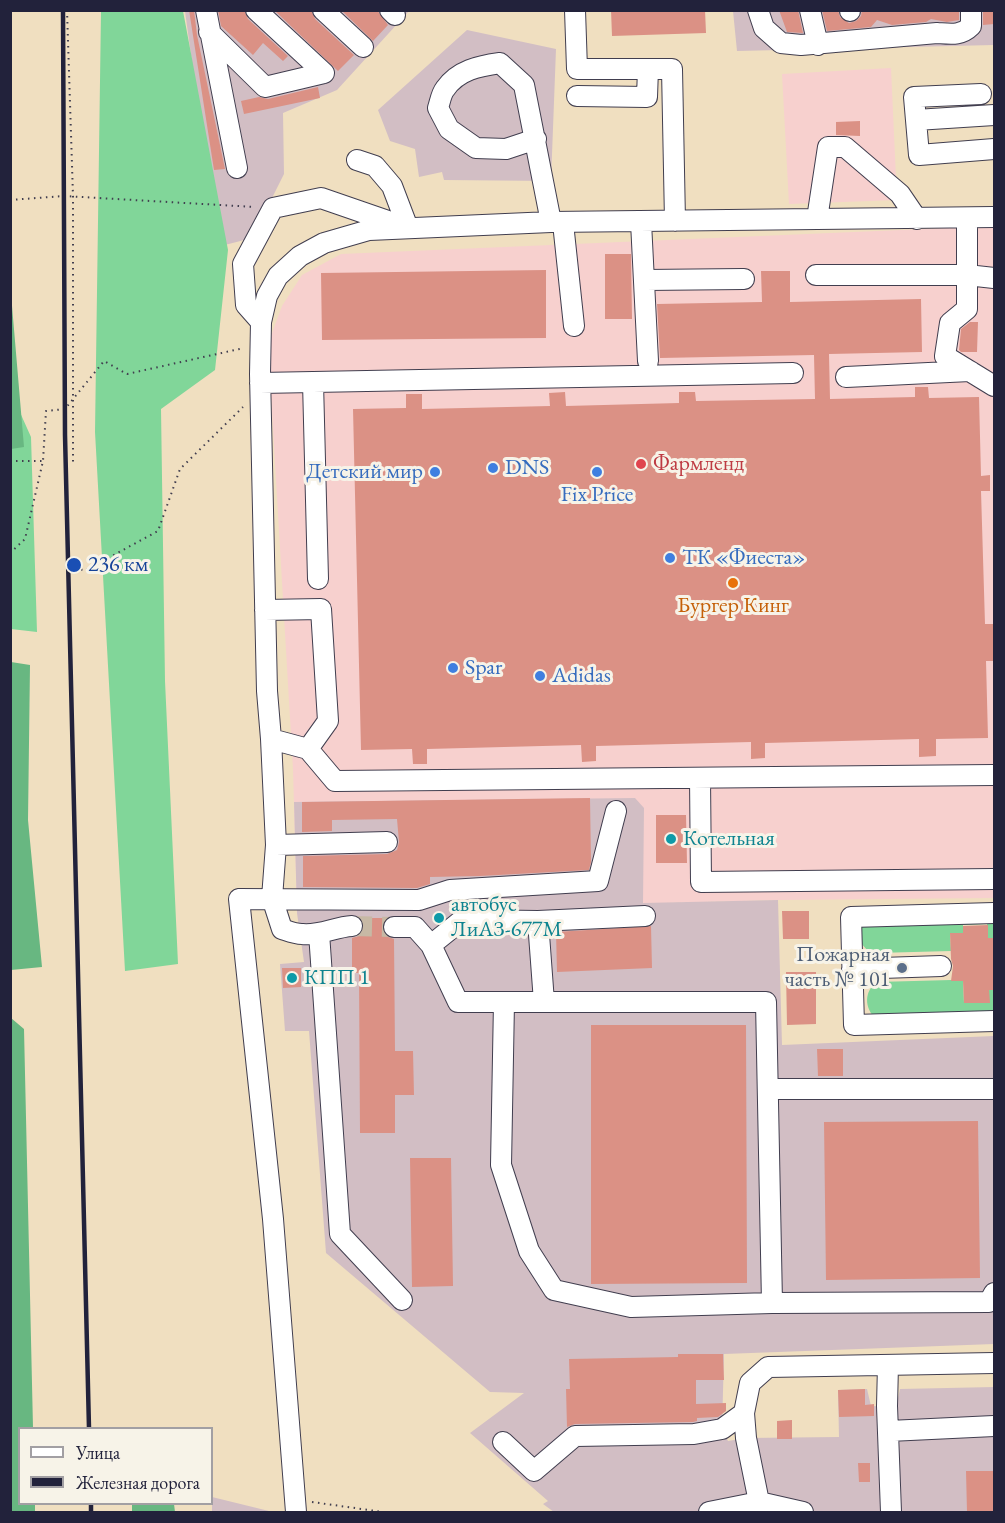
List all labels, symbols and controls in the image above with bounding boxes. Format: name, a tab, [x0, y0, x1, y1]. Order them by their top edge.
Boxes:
place label: Фармленд	[653, 451, 744, 477]
place label: DNS	[505, 455, 549, 481]
marker: Фармленд	[634, 457, 648, 471]
place label: Детский мир	[306, 459, 423, 485]
marker: DNS	[486, 461, 500, 475]
marker: Детский мир	[428, 465, 442, 479]
marker: Fix Price	[590, 465, 604, 479]
place label: Fix Price	[561, 482, 633, 508]
place label: ТК «Фиеста»	[682, 545, 805, 571]
marker: ТК «Фиеста»	[663, 551, 677, 565]
place label: 236 км	[88, 552, 148, 578]
marker: 236 км	[65, 556, 83, 574]
marker: Бургер Кинг	[726, 576, 740, 590]
place label: Бургер Кинг	[677, 593, 789, 619]
place label: Spar	[465, 655, 502, 681]
marker: Spar	[446, 661, 460, 675]
place label: Adidas	[552, 663, 611, 689]
marker: Adidas	[533, 669, 547, 683]
place label: Котельная	[683, 826, 775, 852]
marker: Котельная	[664, 832, 678, 846]
place label: автобус ЛиАЗ-677М	[451, 892, 562, 944]
marker: автобус ЛиАЗ-677М	[432, 911, 446, 925]
place label: Пожарная часть № 101	[785, 942, 890, 993]
marker: Пожарная часть № 101	[895, 961, 909, 975]
place label: КПП 1	[304, 965, 370, 991]
marker: КПП 1	[285, 971, 299, 985]
legend	[18, 1427, 213, 1505]
text: Улица	[76, 1441, 120, 1464]
text: Железная дорога	[76, 1471, 200, 1494]

